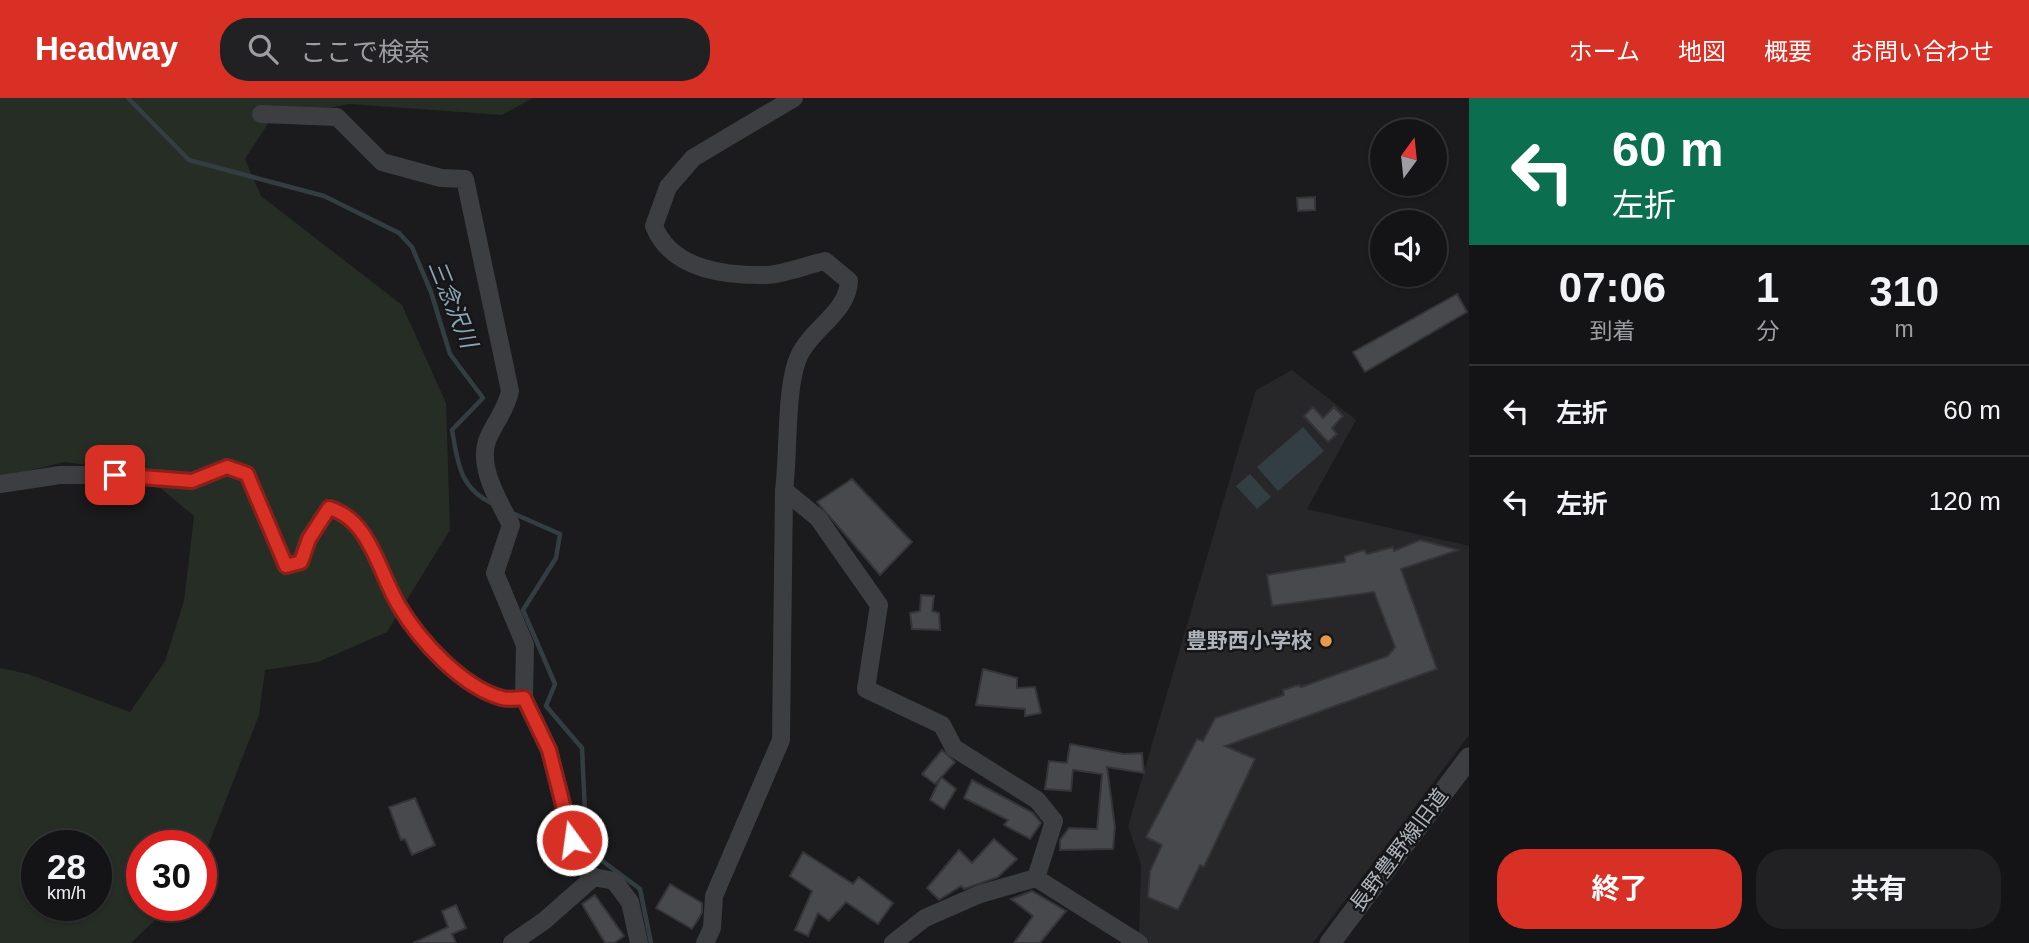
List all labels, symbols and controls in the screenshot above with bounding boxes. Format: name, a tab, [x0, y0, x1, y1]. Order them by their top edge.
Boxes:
search box	[220, 18, 710, 81]
text: Headway	[35, 30, 178, 67]
icon: search	[244, 30, 282, 68]
text: ここで検索	[300, 37, 430, 67]
text: ホーム	[1569, 38, 1640, 65]
text: 地図	[1678, 38, 1726, 65]
text: 概要	[1764, 38, 1812, 65]
text: お問い合わせ	[1850, 38, 1994, 65]
north arrow	[1370, 119, 1447, 196]
map controls	[1370, 119, 1447, 287]
text: 60 m	[1612, 122, 1724, 176]
icon: left	[1497, 126, 1588, 217]
text: 左折	[1612, 187, 1676, 223]
button: sound	[1370, 210, 1447, 287]
water label: 三念沢川	[424, 256, 483, 354]
text: 07:06	[1559, 264, 1666, 311]
text: 1	[1756, 264, 1779, 311]
text: 310	[1869, 268, 1939, 315]
text: m	[1895, 316, 1914, 342]
text: 到着	[1589, 318, 1635, 344]
text: 分	[1756, 318, 1779, 344]
icon: left	[1497, 392, 1535, 430]
text: 60 m	[1943, 395, 2001, 425]
text: 左折	[1556, 398, 1608, 428]
pin	[85, 445, 145, 505]
icon: arrive	[96, 456, 134, 494]
icon: left	[1497, 483, 1535, 521]
text: 120 m	[1929, 486, 2001, 516]
text: 左折	[1556, 489, 1608, 519]
place label: 豊野西小学校	[1186, 629, 1312, 652]
marker: 豊野西小学校	[1318, 633, 1334, 649]
street label: 長野豊野線旧道	[1345, 784, 1452, 915]
position arrow	[535, 803, 609, 877]
speed limit sign: 30	[126, 830, 217, 921]
text: 28	[47, 847, 86, 886]
button: 終了	[1497, 849, 1742, 929]
button: 共有	[1756, 849, 2001, 929]
text: km/h	[47, 883, 86, 903]

